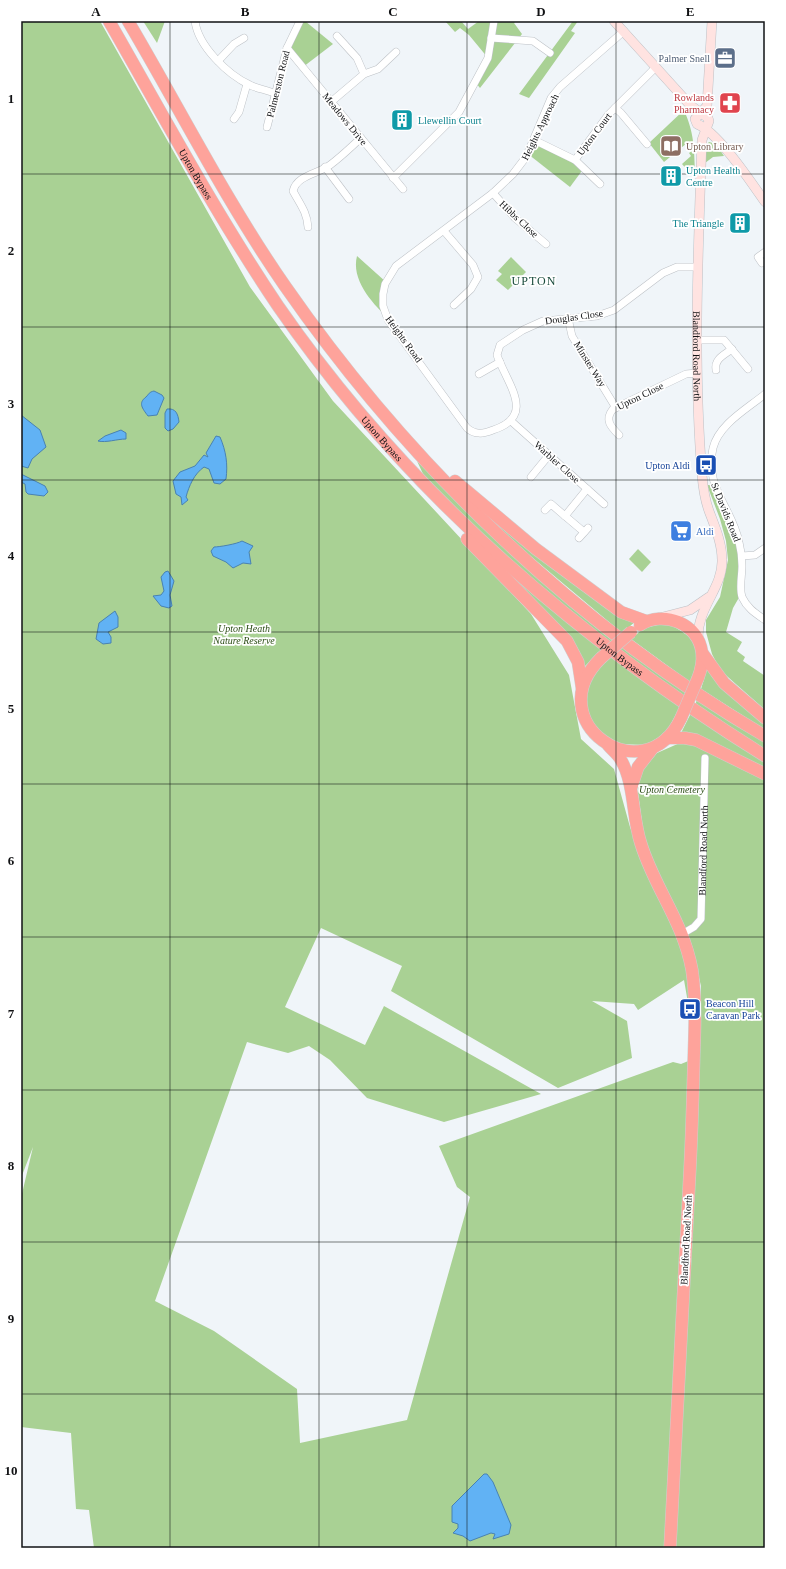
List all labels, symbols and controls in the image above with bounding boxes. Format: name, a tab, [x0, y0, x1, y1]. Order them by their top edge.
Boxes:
text: A	[91, 4, 101, 19]
text: B	[241, 4, 250, 19]
text: C	[388, 4, 398, 19]
text: D	[536, 4, 546, 19]
text: E	[686, 4, 694, 19]
office icon: Palmer Snell	[712, 45, 738, 71]
street label: Palmerston Road	[264, 49, 292, 119]
place label: Palmer Snell	[659, 53, 710, 64]
pharmacy icon: Rowlands Pharmacy	[717, 90, 743, 116]
text: 1	[8, 91, 14, 106]
street label: Meadows Drive	[321, 91, 370, 148]
street label: Heights Approach	[519, 92, 561, 162]
place label: Rowlands Pharmacy	[674, 92, 714, 115]
building icon: Llewellin Court	[389, 107, 415, 133]
street label: Upton Court	[574, 110, 614, 157]
place label: Llewellin Court	[418, 115, 482, 126]
library icon: Upton Library	[658, 133, 684, 159]
place label: Upton Library	[686, 141, 744, 152]
street label: Upton Bypass	[177, 147, 215, 201]
building icon: Upton Health Centre	[658, 163, 684, 189]
place label: Upton Health Centre	[686, 165, 740, 188]
street label: Hibbs Close	[497, 198, 541, 240]
building icon: The Triangle	[727, 210, 753, 236]
place label: The Triangle	[673, 218, 725, 229]
text: 2	[8, 243, 14, 258]
district label: UPTON	[512, 274, 556, 288]
street label: Douglas Close	[544, 307, 604, 327]
street label: Blandford Road North	[691, 311, 703, 401]
street label: Heights Road	[383, 314, 425, 364]
street label: Minster Way	[572, 339, 608, 389]
street label: Upton Close	[615, 380, 666, 412]
text: 3	[8, 396, 15, 411]
street label: Upton Bypass	[359, 414, 405, 463]
street label: Warbler Close	[532, 439, 582, 486]
bus stop icon: Upton Aldi	[693, 452, 719, 478]
place label: Upton Aldi	[645, 460, 690, 471]
street label: St Davids Road	[709, 481, 743, 543]
supermarket icon: Aldi	[668, 518, 694, 544]
place label: Aldi	[696, 526, 714, 537]
text: 4	[8, 548, 15, 563]
park label: Upton Heath Nature Reserve	[212, 623, 275, 646]
street label: Upton Bypass	[594, 635, 646, 678]
text: 5	[8, 701, 15, 716]
park label: Upton Cemetery	[639, 784, 705, 795]
street label: Blandford Road North	[696, 805, 709, 896]
text: 6	[8, 853, 15, 868]
bus stop icon: Beacon Hill Caravan Park	[677, 996, 703, 1022]
place label: Beacon Hill Caravan Park	[706, 998, 760, 1021]
text: 7	[8, 1006, 15, 1021]
text: 8	[8, 1158, 15, 1173]
street label: Blandford Road North	[678, 1195, 694, 1285]
text: 9	[8, 1311, 15, 1326]
text: 10	[5, 1463, 18, 1478]

